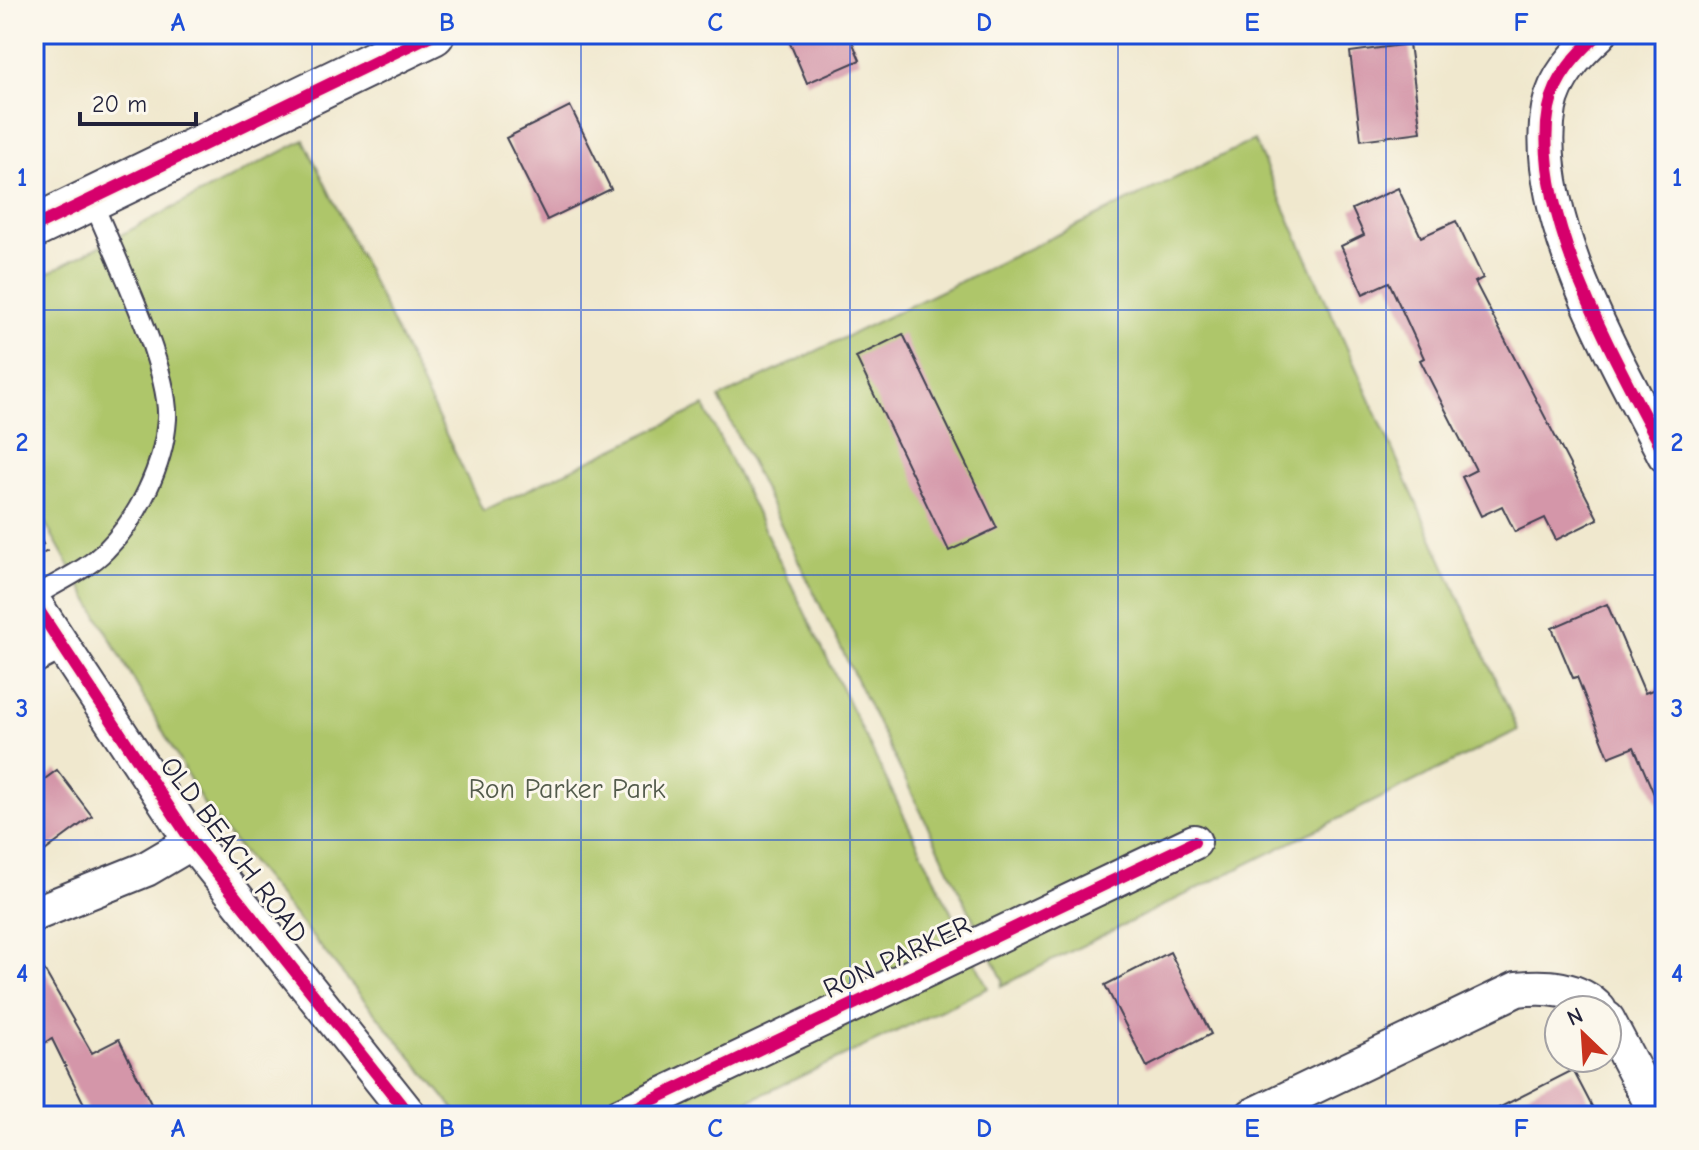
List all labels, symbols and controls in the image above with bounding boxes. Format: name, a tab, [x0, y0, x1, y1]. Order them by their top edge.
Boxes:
text: A	[171, 8, 186, 38]
text: B	[439, 8, 455, 38]
text: C	[707, 8, 723, 38]
text: D	[976, 8, 992, 38]
text: E	[1244, 8, 1260, 38]
text: F	[1513, 8, 1529, 38]
scale bar	[80, 76, 196, 126]
text: 20 m	[92, 90, 147, 118]
text: 1	[17, 163, 27, 193]
text: 1	[1672, 163, 1682, 193]
text: 2	[16, 428, 28, 458]
text: 2	[1671, 428, 1683, 458]
text: 3	[16, 694, 28, 724]
text: 3	[1671, 694, 1683, 724]
street label: OLD BEACH ROAD	[154, 751, 314, 949]
park label: Ron Parker Park	[468, 773, 666, 805]
street label: RON PARKER	[818, 909, 976, 1005]
text: 4	[16, 959, 28, 989]
text: 4	[1671, 959, 1683, 989]
north arrow	[1543, 994, 1623, 1074]
text: N	[1563, 1002, 1587, 1032]
text: A	[171, 1114, 186, 1144]
text: B	[439, 1114, 455, 1144]
text: C	[707, 1114, 723, 1144]
text: D	[976, 1114, 992, 1144]
text: E	[1244, 1114, 1260, 1144]
text: F	[1513, 1114, 1529, 1144]

